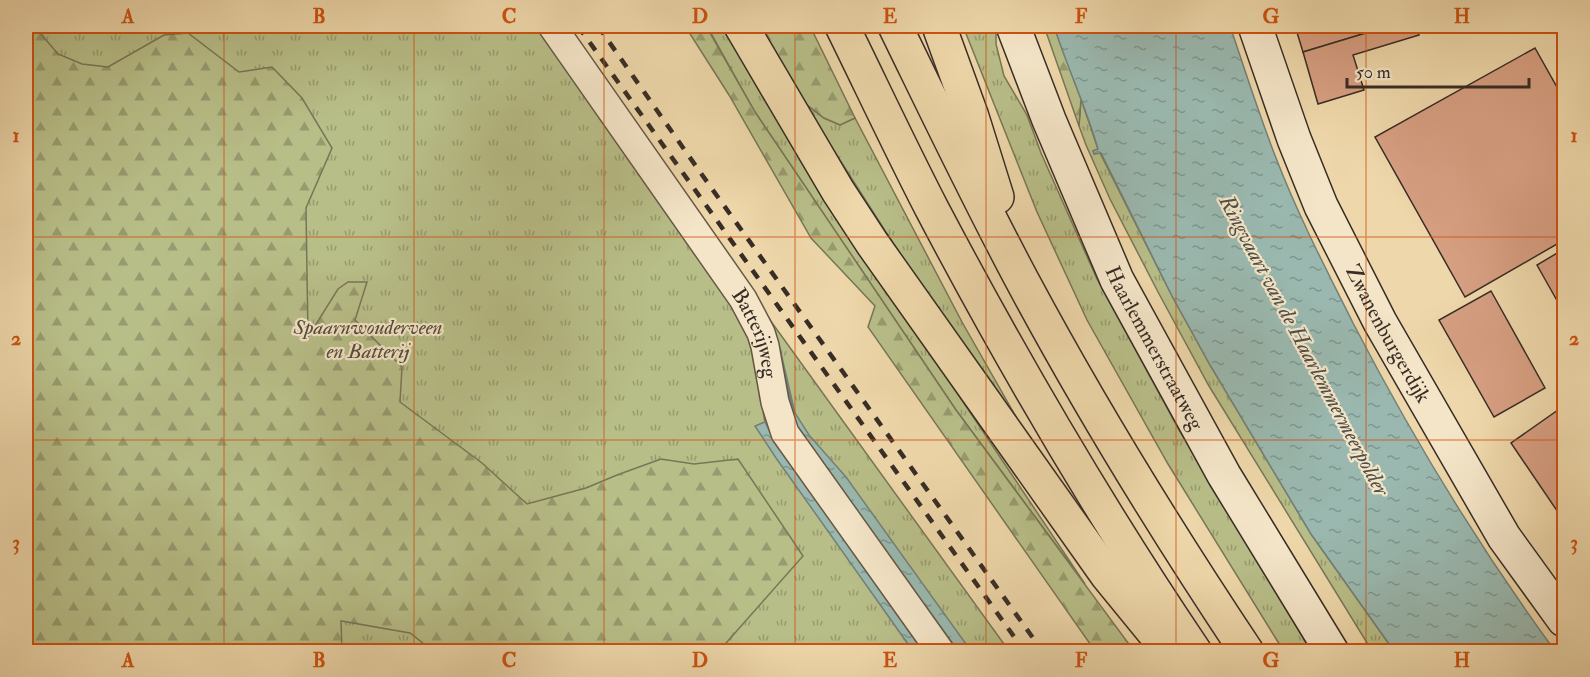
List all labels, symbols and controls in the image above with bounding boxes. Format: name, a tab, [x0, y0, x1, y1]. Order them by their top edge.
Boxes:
text: A	[121, 4, 135, 29]
text: B	[312, 4, 326, 29]
text: C	[502, 4, 516, 29]
text: D	[692, 4, 708, 29]
text: E	[883, 4, 898, 29]
text: F	[1075, 4, 1088, 29]
text: G	[1263, 4, 1280, 29]
text: H	[1454, 4, 1470, 29]
scale bar	[1347, 51, 1528, 89]
text: 50 m	[1356, 61, 1391, 84]
text: 1	[12, 123, 20, 148]
text: 1	[1570, 123, 1578, 148]
water label: Ringvaart van de Haarlemmermeerpolder	[1212, 189, 1396, 502]
street label: Zwanenburgerdijk	[1339, 260, 1437, 408]
street label: Haarlemmerstraatweg	[1099, 262, 1210, 436]
street label: Batterijweg	[725, 283, 784, 381]
park label: Spaarnwouderveen en Batterij	[292, 314, 443, 365]
text: 2	[11, 326, 21, 351]
text: 2	[1569, 326, 1579, 351]
text: 3	[12, 530, 20, 555]
text: 3	[1570, 530, 1578, 555]
text: A	[121, 648, 135, 673]
text: B	[312, 648, 326, 673]
text: C	[502, 648, 516, 673]
text: D	[692, 648, 708, 673]
text: E	[883, 648, 898, 673]
text: F	[1075, 648, 1088, 673]
text: G	[1263, 648, 1280, 673]
text: H	[1454, 648, 1470, 673]

